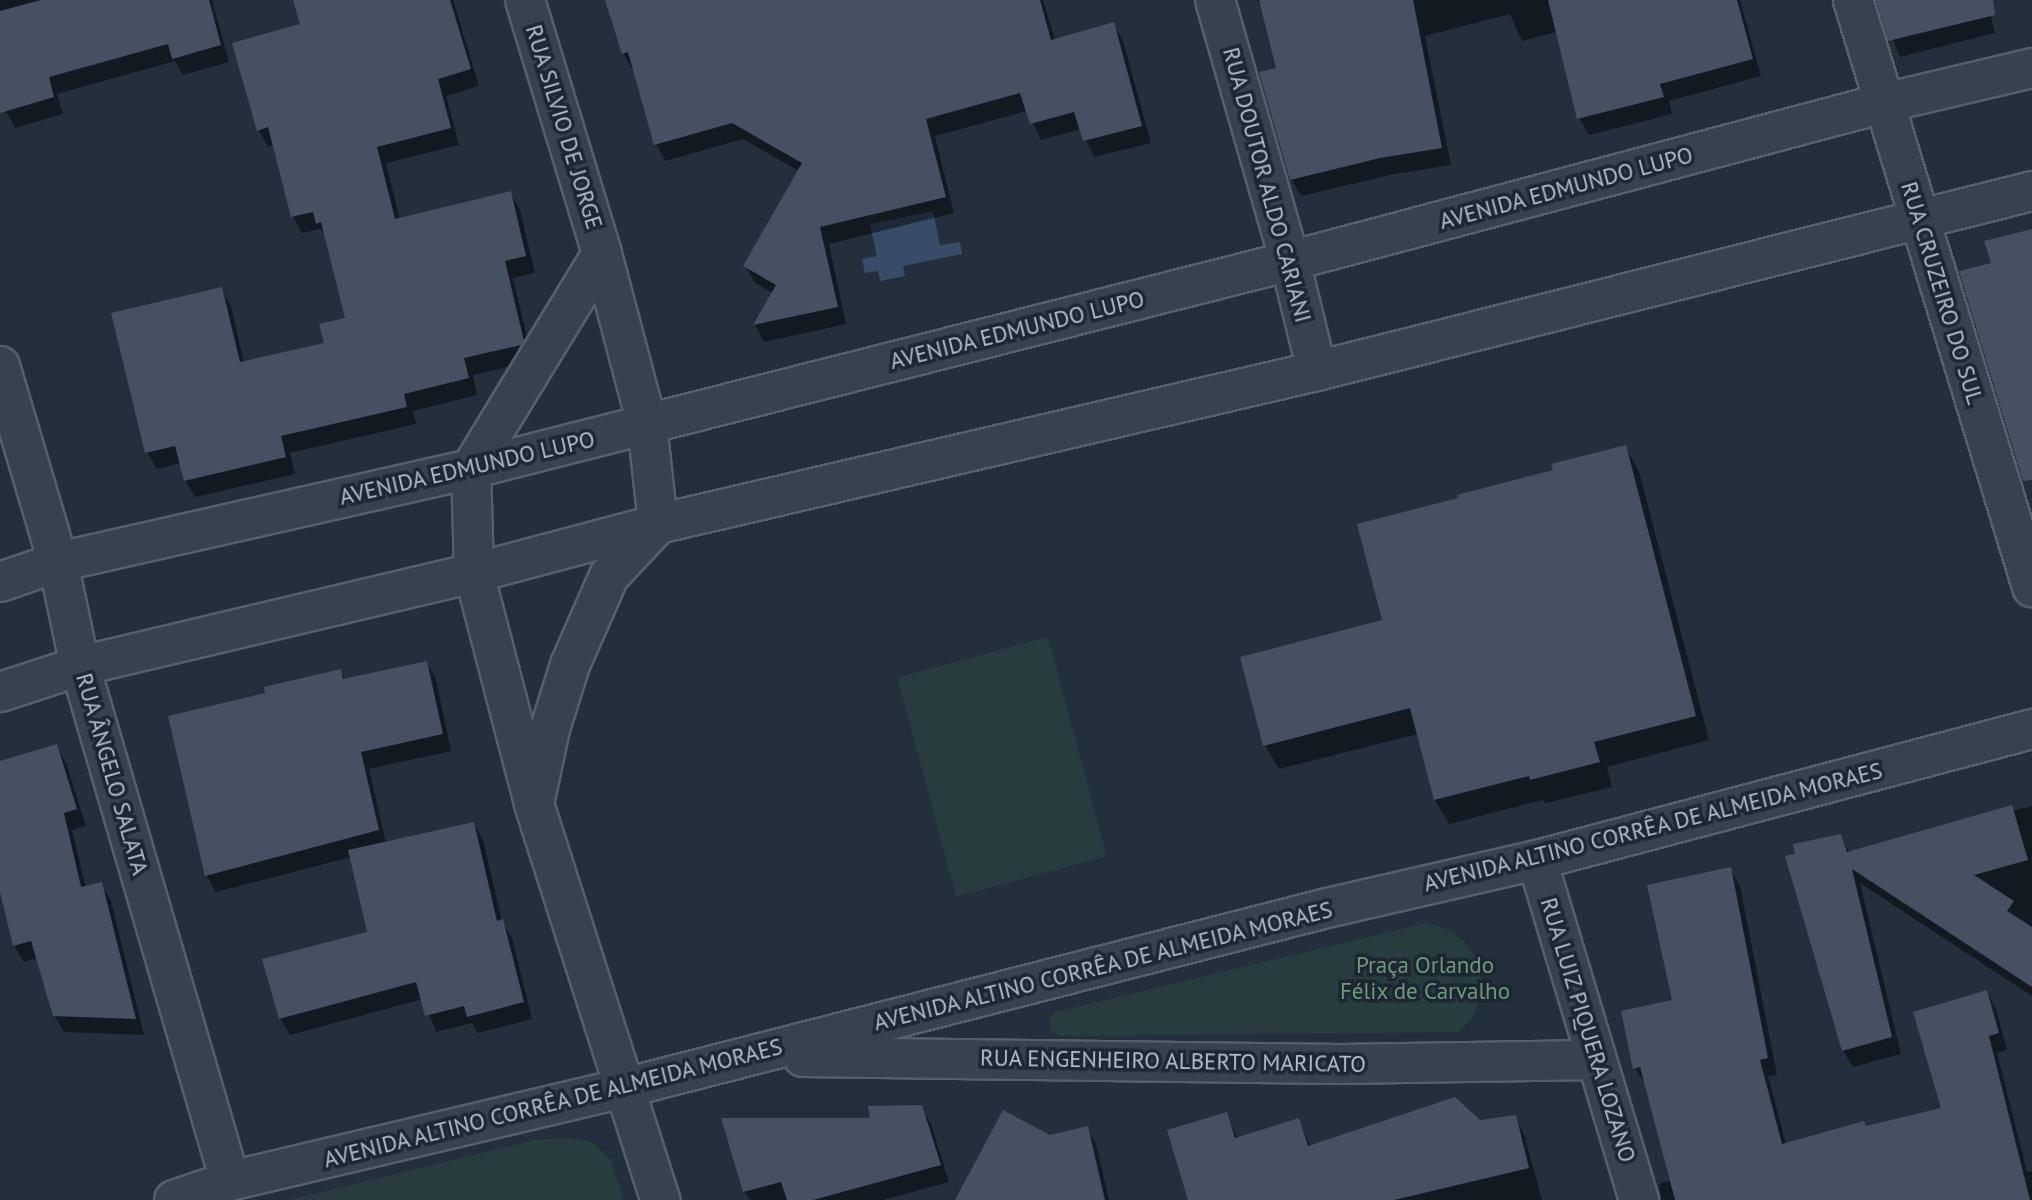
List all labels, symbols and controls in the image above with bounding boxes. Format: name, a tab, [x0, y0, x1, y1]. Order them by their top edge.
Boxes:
street label: RUA SILVIO DE JORGE	[520, 21, 608, 233]
street label: RUA DOUTOR ALDO CARIANI	[1217, 44, 1317, 326]
street label: AVENIDA EDMUNDO LUPO	[1436, 141, 1696, 235]
street label: RUA CRUZEIRO DO SUL	[1895, 178, 1989, 408]
street label: AVENIDA EDMUNDO LUPO	[887, 285, 1147, 375]
street label: AVENIDA EDMUNDO LUPO	[336, 425, 598, 511]
street label: RUA ÂNGELO SALATA	[70, 669, 154, 879]
street label: AVENIDA ALTINO CORRÊA DE ALMEIDA MORAES	[1419, 756, 1887, 898]
street label: RUA LUIZ PIQUERA LOZANO	[1534, 893, 1642, 1167]
street label: AVENIDA ALTINO CORRÊA DE ALMEIDA MORAES	[869, 895, 1337, 1037]
park label: Praça Orlando Félix de Carvalho	[1340, 951, 1510, 1005]
street label: AVENIDA ALTINO CORRÊA DE ALMEIDA MORAES	[319, 1032, 787, 1174]
street label: RUA ENGENHEIRO ALBERTO MARICATO	[979, 1044, 1367, 1078]

